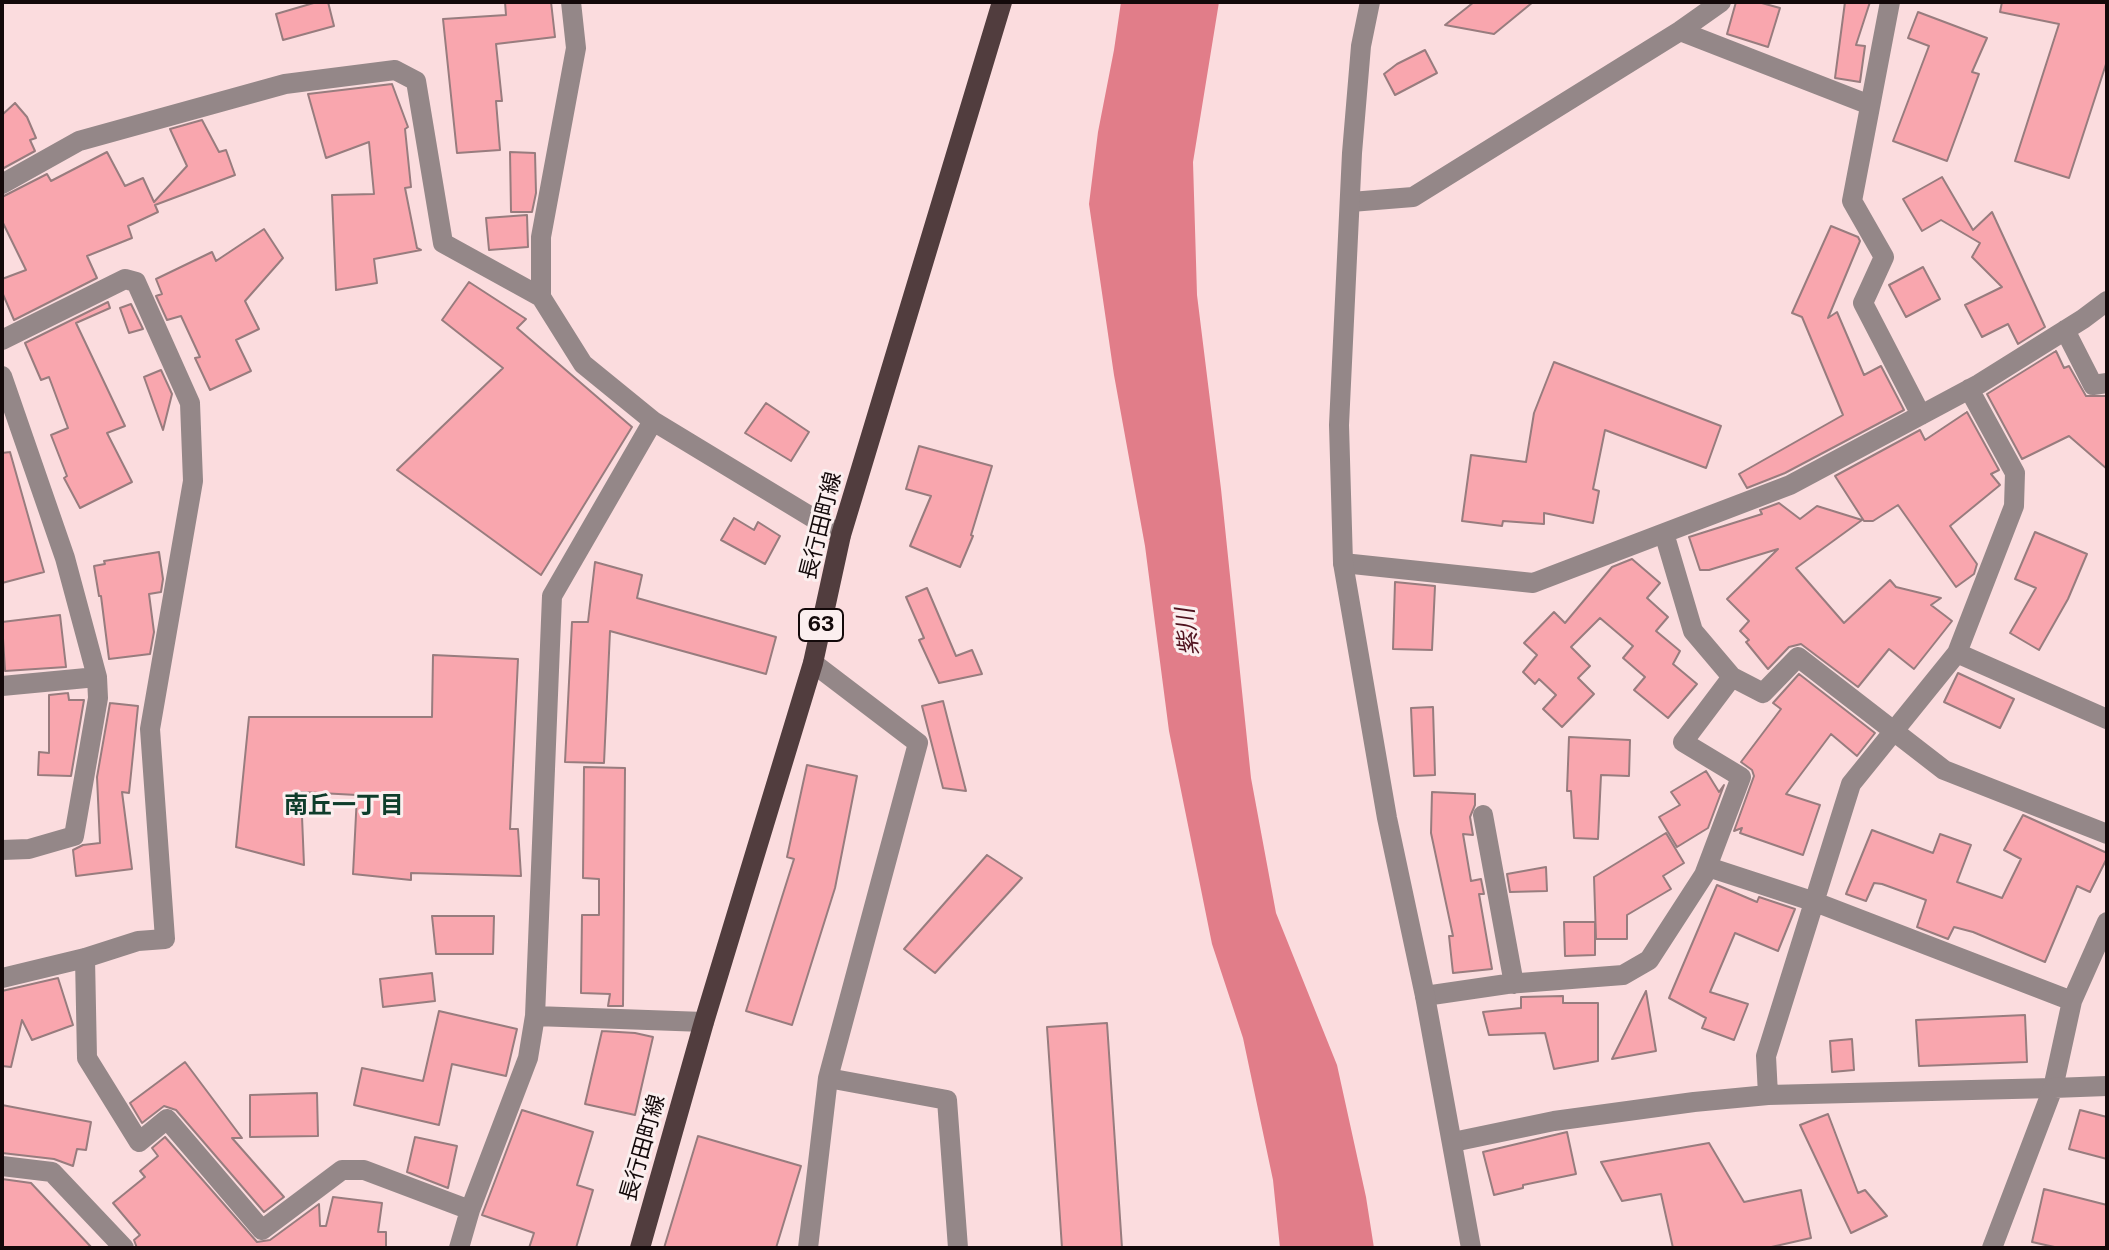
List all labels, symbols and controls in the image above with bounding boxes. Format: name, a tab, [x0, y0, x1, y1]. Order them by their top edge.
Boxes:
street label: 長行田町線	[795, 469, 847, 583]
water label: 紫川	[1171, 607, 1205, 657]
road number: 63	[799, 609, 843, 641]
district label: 南丘一丁目	[284, 792, 404, 820]
street label: 長行田町線	[615, 1091, 671, 1205]

